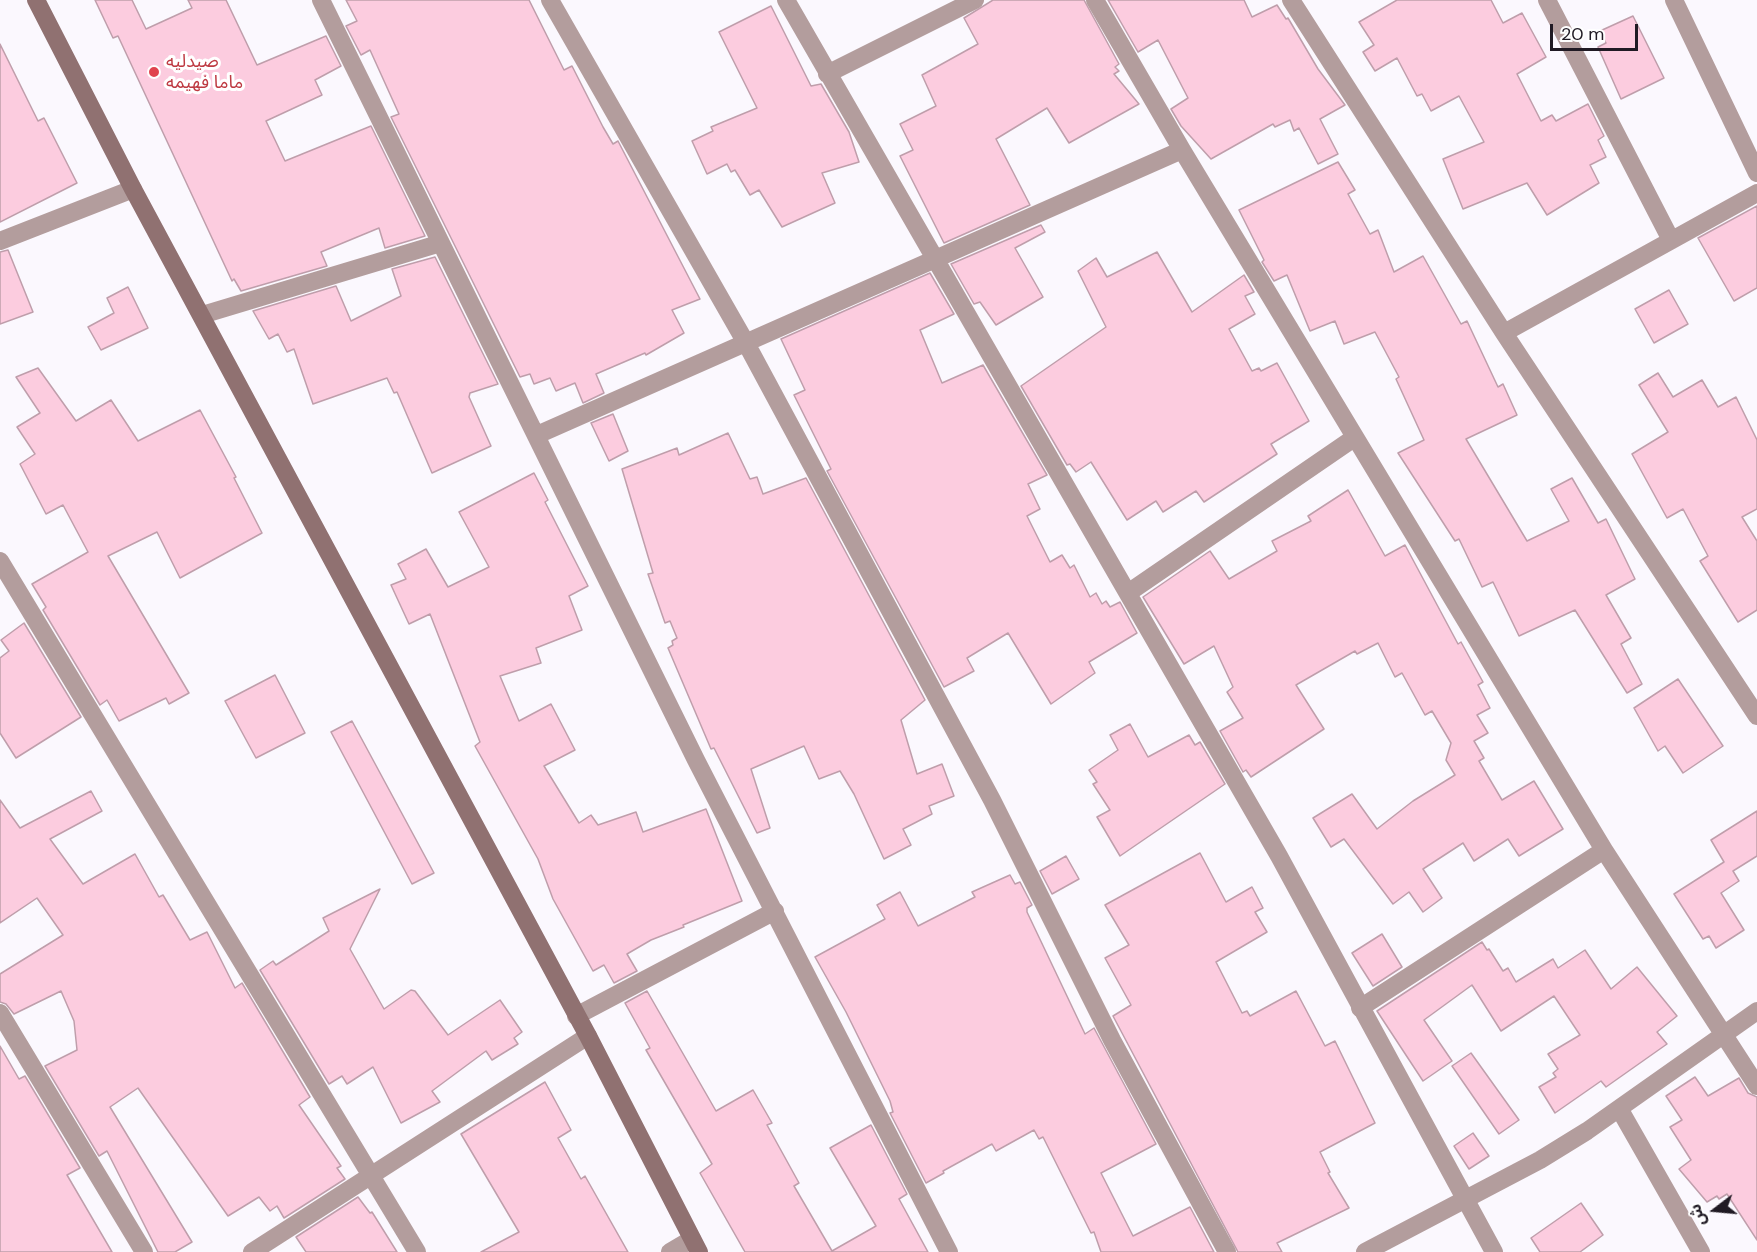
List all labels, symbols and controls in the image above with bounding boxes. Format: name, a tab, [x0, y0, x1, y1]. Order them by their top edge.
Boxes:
scale bar	[1553, 12, 1642, 50]
text: 20 m	[1561, 22, 1604, 46]
place label: صيدليه ماما فهيمه	[166, 51, 243, 94]
marker: صيدليه ماما فهيمه	[147, 65, 161, 79]
north arrow	[1685, 1180, 1745, 1240]
text: ش	[1684, 1202, 1710, 1229]

